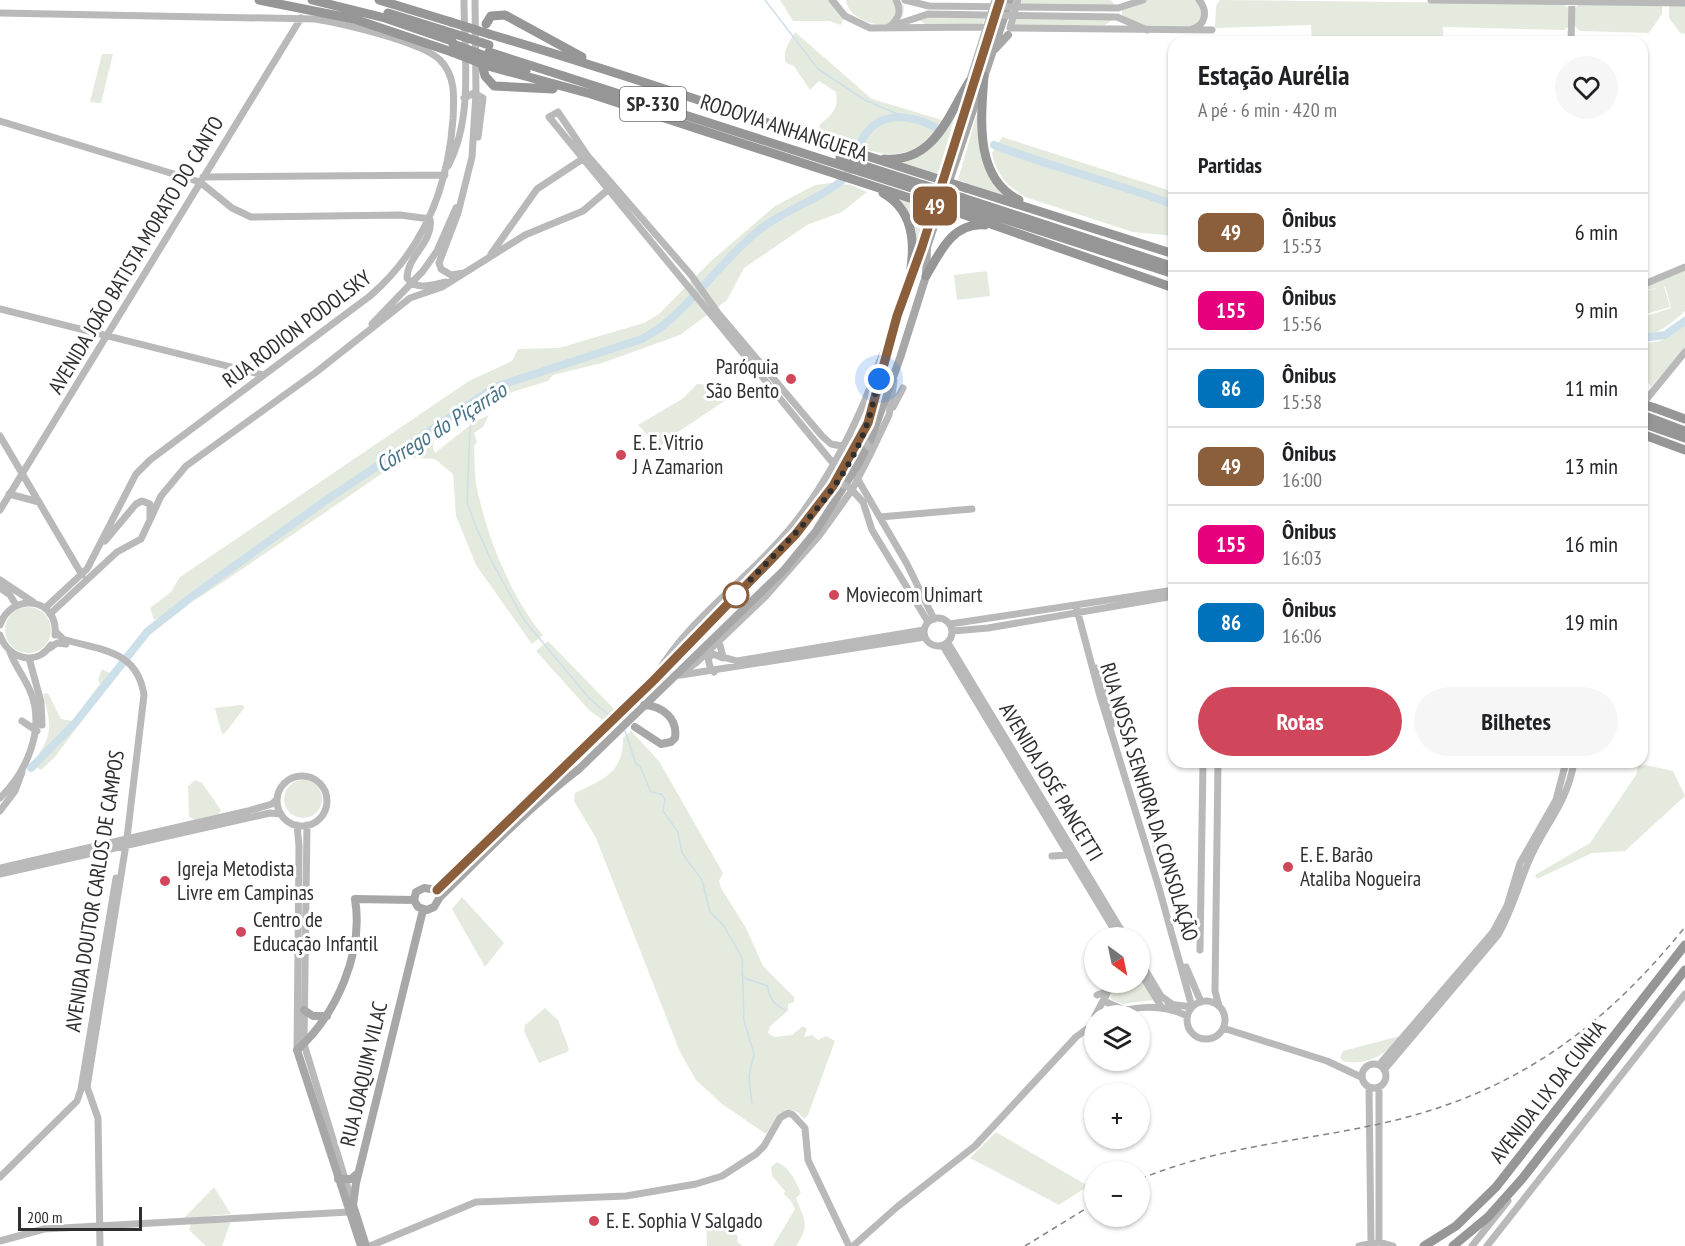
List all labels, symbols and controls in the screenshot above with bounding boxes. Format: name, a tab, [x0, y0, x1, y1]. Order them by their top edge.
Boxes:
text: Estação Aurélia	[1198, 56, 1350, 93]
button: heart	[1555, 56, 1618, 119]
road number: SP-330	[620, 87, 686, 121]
street label: RODOVIA ANHANGUERA	[697, 88, 871, 167]
text: A pé · 6 min · 420 m	[1198, 97, 1337, 123]
street label: AVENIDA JOÃO BATISTA MORATO DO CANTO	[42, 111, 229, 398]
text: Partidas	[1198, 151, 1262, 179]
line badge: 49	[908, 186, 962, 226]
text: 49	[925, 193, 945, 220]
text: Ônibus	[1282, 205, 1336, 233]
text: 6 min	[1575, 218, 1618, 246]
text: 49	[1221, 219, 1241, 246]
text: 15:53	[1282, 233, 1322, 259]
street label: RUA RODION PODOLSKY	[217, 264, 377, 393]
text: Ônibus	[1282, 283, 1336, 311]
text: 9 min	[1575, 296, 1618, 324]
text: 155	[1216, 297, 1246, 324]
text: 15:56	[1282, 311, 1322, 337]
place label: Paróquia São Bento	[706, 353, 779, 404]
text: Ônibus	[1282, 361, 1336, 389]
your location	[864, 364, 894, 394]
marker: Paróquia São Bento	[784, 372, 798, 386]
text: 11 min	[1565, 374, 1618, 402]
water label: Córrego do Piçarrão	[370, 375, 513, 478]
text: 86	[1221, 375, 1241, 402]
text: 15:58	[1282, 389, 1322, 415]
place label: E. E. Vitrio J A Zamarion	[632, 429, 723, 480]
text: Ônibus	[1282, 439, 1336, 467]
marker: E. E. Vitrio J A Zamarion	[614, 448, 628, 462]
text: 13 min	[1565, 452, 1618, 480]
text: 49	[1221, 453, 1241, 480]
text: 16:00	[1282, 467, 1322, 493]
text: Ônibus	[1282, 517, 1336, 545]
text: 16 min	[1565, 530, 1618, 558]
text: 155	[1216, 531, 1246, 558]
text: 16:03	[1282, 545, 1322, 571]
place label: Moviecom Unimart	[846, 581, 983, 608]
unlabelled marker	[723, 582, 749, 608]
marker: Moviecom Unimart	[827, 588, 841, 602]
text: Ônibus	[1282, 595, 1336, 623]
text: 19 min	[1565, 608, 1618, 636]
text: 86	[1221, 609, 1241, 636]
text: 16:06	[1282, 623, 1322, 649]
street label: RUA NOSSA SENHORA DA CONSOLAÇÃO	[1094, 659, 1205, 944]
button: Rotas	[1198, 687, 1402, 756]
button: Bilhetes	[1414, 687, 1618, 756]
street label: AVENIDA JOSÉ PANCETTI	[994, 698, 1109, 866]
street label: AVENIDA DOUTOR CARLOS DE CAMPOS	[59, 748, 130, 1034]
place label: E. E. Barão Ataliba Nogueira	[1300, 841, 1421, 892]
place label: Igreja Metodista Livre em Campinas	[177, 855, 314, 906]
marker: E. E. Barão Ataliba Nogueira	[1281, 860, 1295, 874]
marker: Igreja Metodista Livre em Campinas	[158, 874, 172, 888]
place label: Centro de Educação Infantil	[253, 906, 378, 957]
marker: Centro de Educação Infantil	[234, 925, 248, 939]
north arrow	[1084, 927, 1150, 993]
map controls	[1084, 927, 1150, 1227]
street label: RUA JOAQUIM VILAC	[334, 999, 393, 1149]
button: layers	[1084, 1005, 1150, 1071]
street label: AVENIDA LIX DA CUNHA	[1483, 1015, 1612, 1168]
button: +	[1084, 1083, 1150, 1149]
button: −	[1084, 1161, 1150, 1227]
scale bar	[18, 1204, 142, 1232]
text: 200 m	[27, 1207, 62, 1227]
place label: E. E. Sophia V Salgado	[606, 1207, 763, 1234]
marker: E. E. Sophia V Salgado	[587, 1214, 601, 1228]

